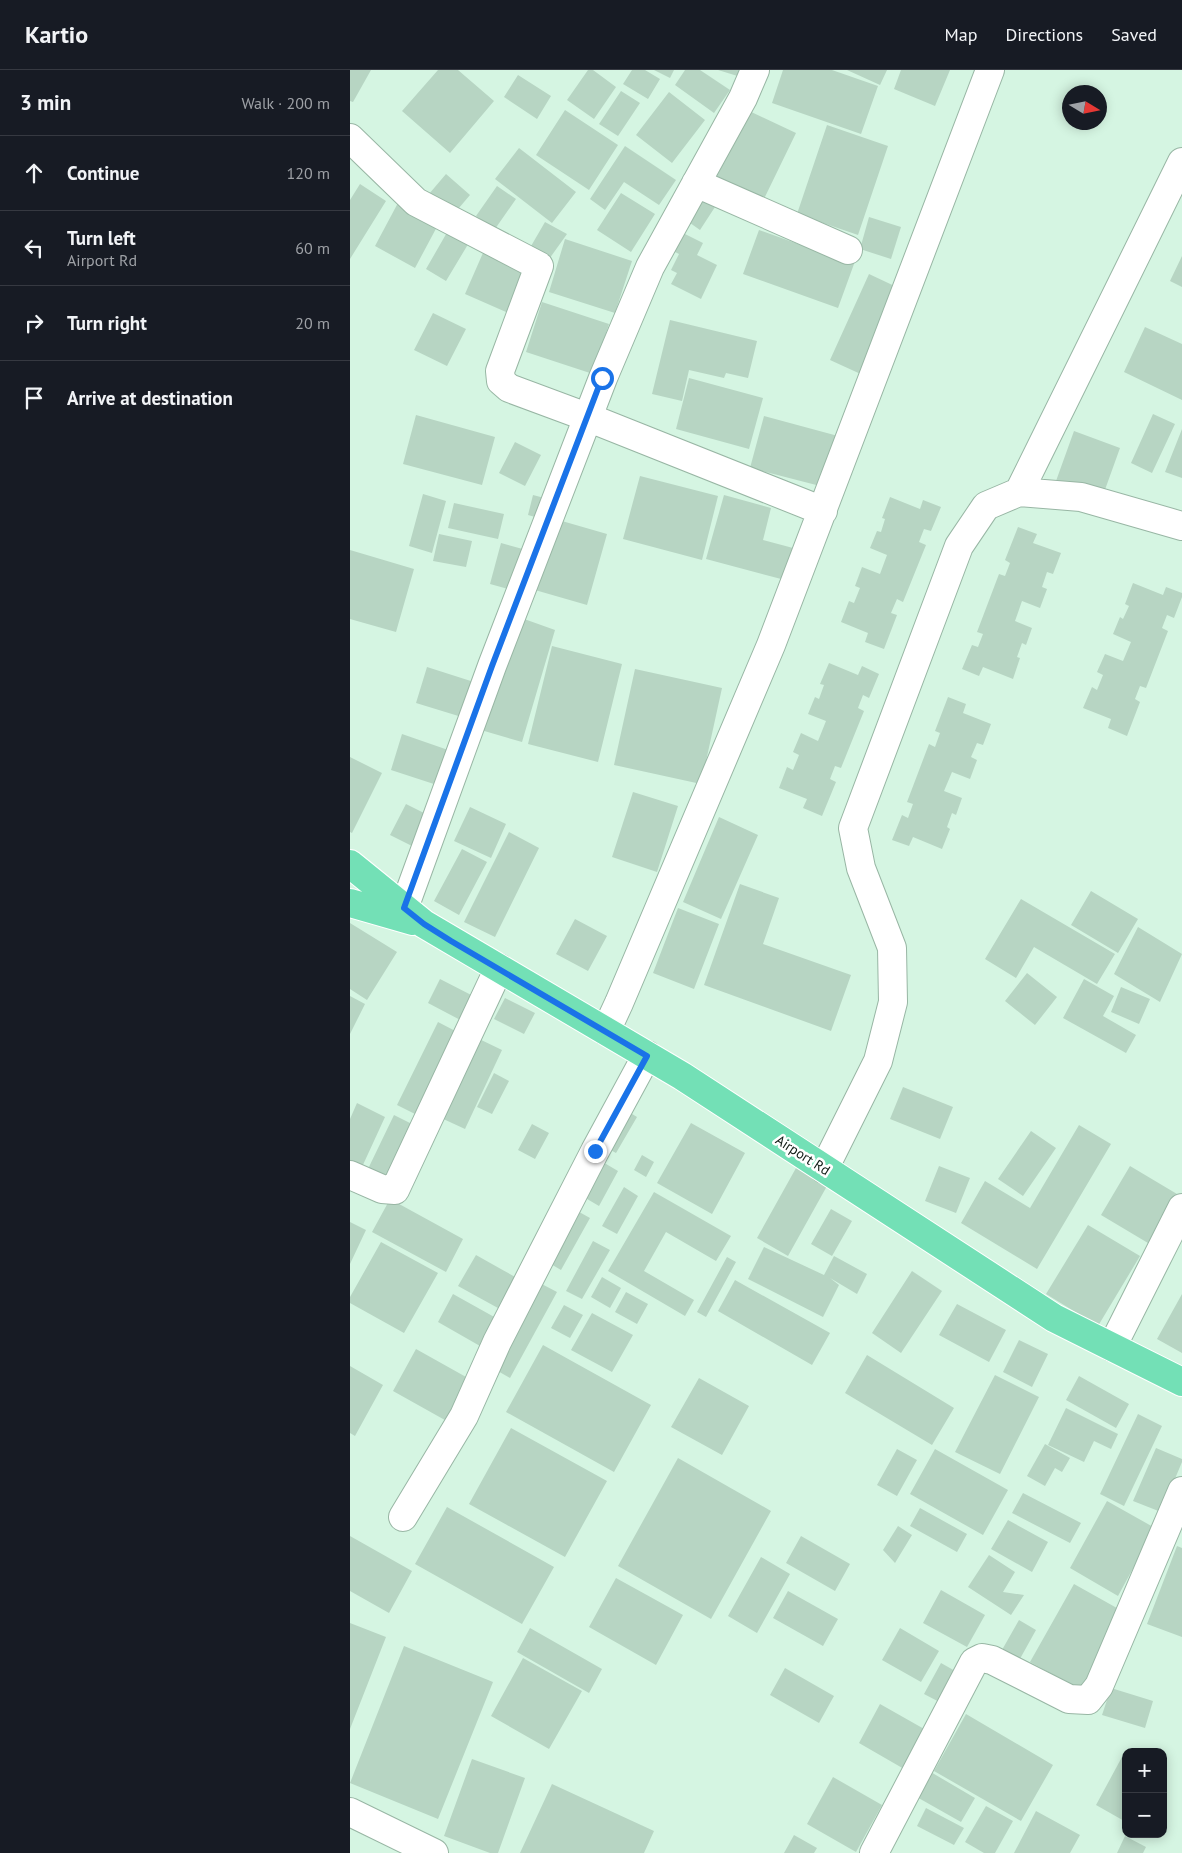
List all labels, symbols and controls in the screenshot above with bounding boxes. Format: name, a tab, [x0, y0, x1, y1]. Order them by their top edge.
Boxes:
text: Kartio	[25, 19, 88, 50]
text: Map	[945, 23, 977, 46]
text: Directions	[1005, 23, 1083, 46]
text: Saved	[1111, 23, 1157, 46]
north arrow	[1062, 85, 1107, 130]
text: 3 min	[20, 89, 71, 116]
text: Walk · 200 m	[241, 93, 330, 113]
icon: ahead	[20, 159, 48, 187]
text: Continue	[67, 161, 139, 185]
text: 120 m	[287, 163, 330, 183]
text: Turn left	[67, 226, 136, 250]
icon: left	[20, 234, 48, 262]
text: 60 m	[295, 238, 330, 258]
text: Airport Rd	[67, 250, 137, 270]
icon: right	[20, 309, 48, 337]
text: Turn right	[67, 311, 147, 335]
text: 20 m	[295, 313, 330, 333]
route start	[591, 367, 614, 390]
icon: arrive	[20, 384, 48, 412]
text: Arrive at destination	[67, 386, 233, 410]
street label: Airport Rd	[772, 1131, 834, 1179]
route end	[584, 1140, 607, 1163]
map controls	[1122, 1748, 1167, 1838]
button: +	[1122, 1748, 1167, 1793]
button: −	[1122, 1793, 1167, 1838]

